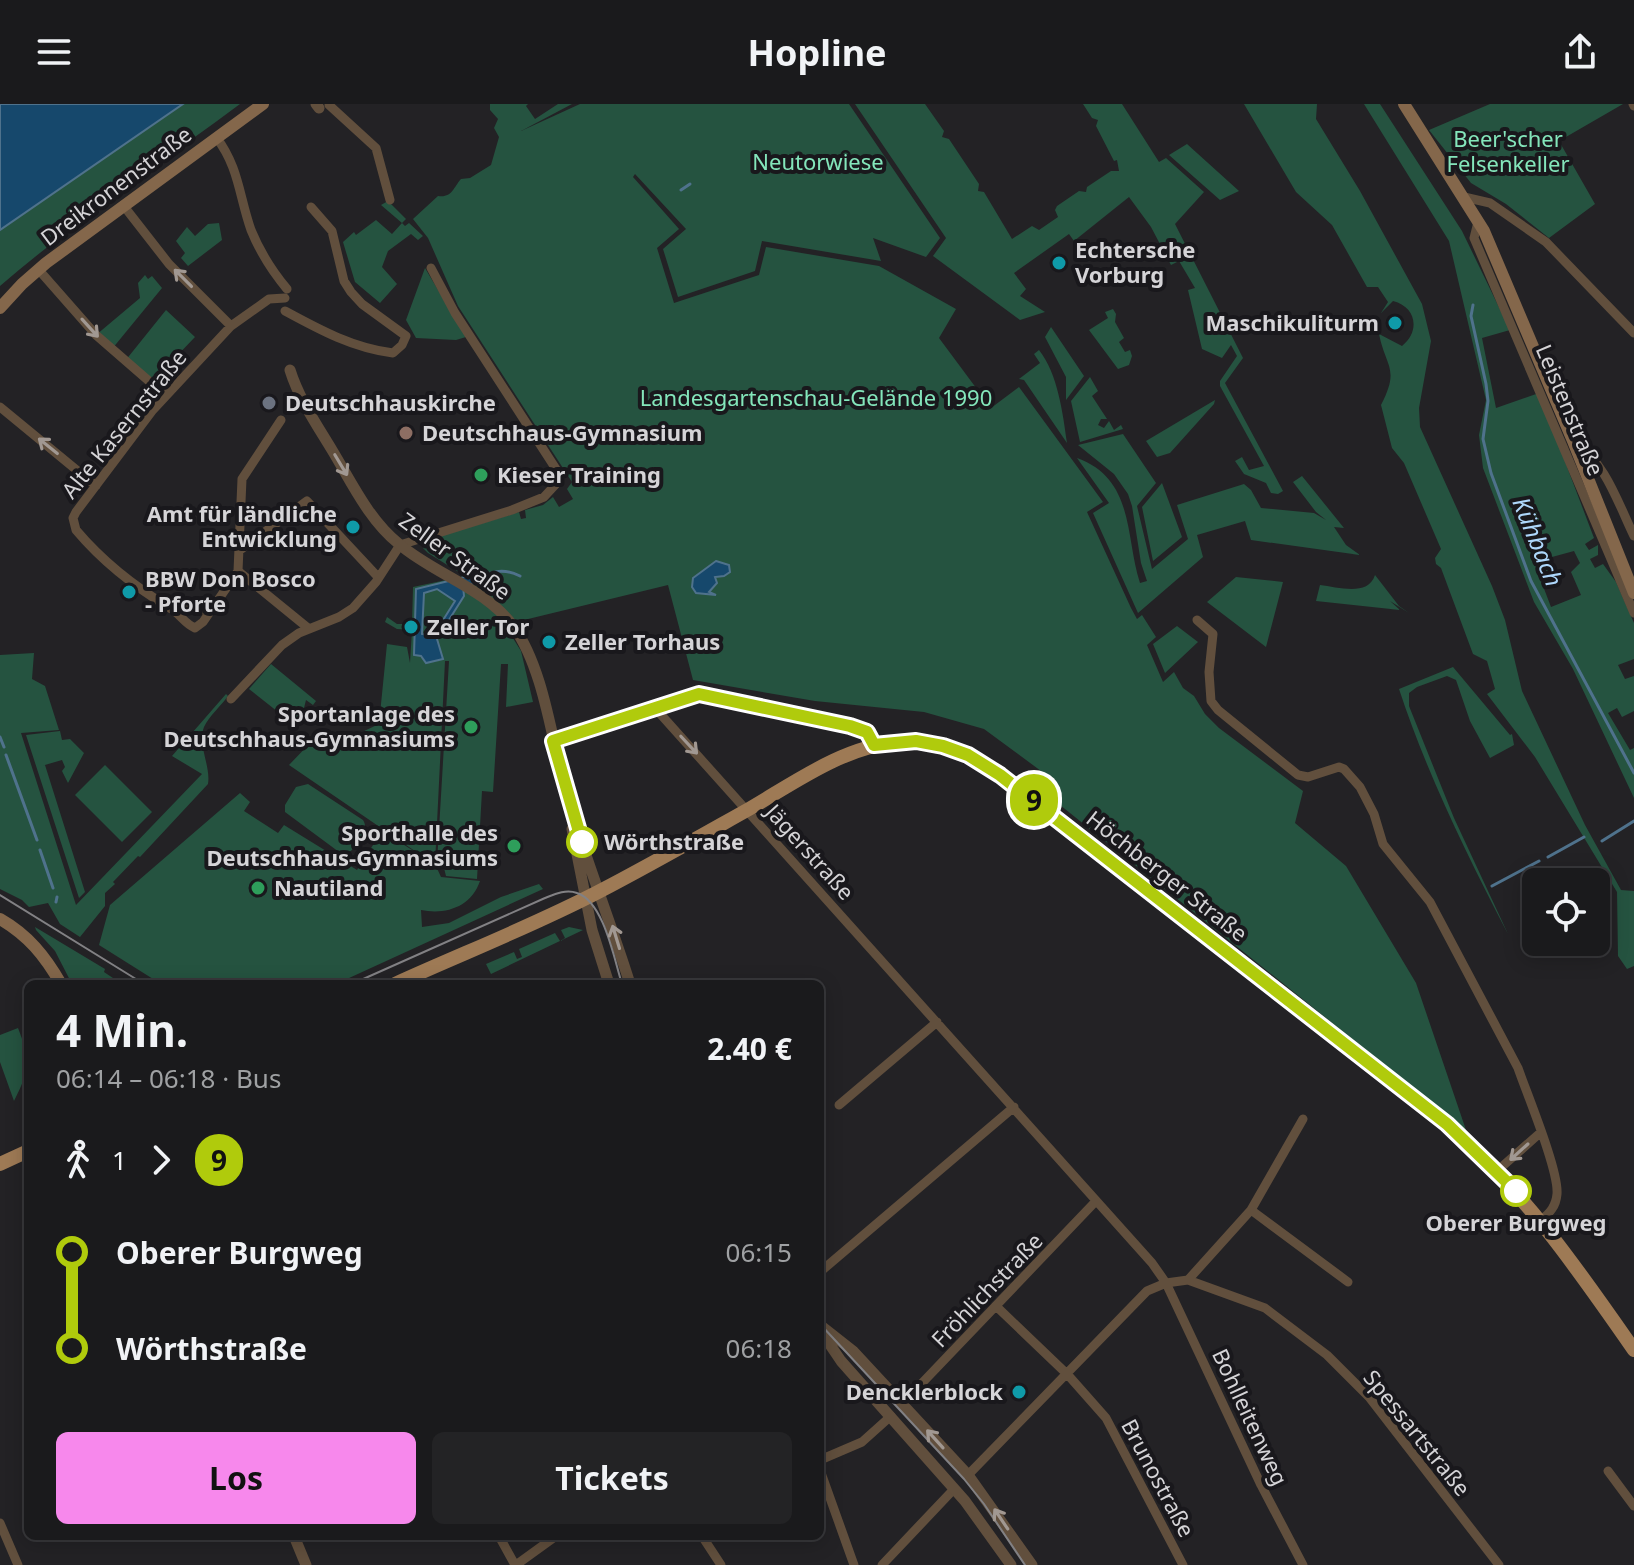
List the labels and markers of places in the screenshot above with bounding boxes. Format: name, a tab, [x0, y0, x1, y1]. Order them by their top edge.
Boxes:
place label: Echtersche Vorburg	[1075, 234, 1195, 289]
marker: Echtersche Vorburg	[1050, 254, 1068, 272]
place label: Maschikuliturm	[1206, 307, 1379, 337]
marker: Maschikuliturm	[1386, 314, 1404, 332]
place label: Deutschhauskirche	[285, 387, 496, 417]
marker: Deutschhauskirche	[260, 394, 278, 412]
place label: Deutschhaus-Gymnasium	[422, 417, 702, 447]
marker: Deutschhaus-Gymnasium	[397, 424, 415, 442]
place label: Kieser Training	[497, 459, 661, 489]
marker: Kieser Training	[472, 466, 490, 484]
place label: Amt für ländliche Entwicklung	[147, 498, 337, 553]
marker: Amt für ländliche Entwicklung	[344, 518, 362, 536]
place label: BBW Don Bosco - Pforte	[145, 563, 316, 618]
marker: BBW Don Bosco - Pforte	[120, 583, 138, 601]
place label: Zeller Tor	[427, 611, 530, 641]
marker: Zeller Tor	[402, 618, 420, 636]
place label: Zeller Torhaus	[565, 626, 720, 656]
marker: Zeller Torhaus	[540, 633, 558, 651]
place label: Sportanlage des Deutschhaus-Gymnasiums	[164, 698, 455, 753]
marker: Sportanlage des Deutschhaus-Gymnasiums	[462, 718, 480, 736]
place label: Sporthalle des Deutschhaus-Gymnasiums	[207, 817, 498, 872]
place label: Wörthstraße	[604, 826, 744, 856]
marker: Wörthstraße	[567, 827, 597, 857]
marker: Sporthalle des Deutschhaus-Gymnasiums	[505, 837, 523, 855]
place label: Nautiland	[274, 872, 383, 902]
marker: Nautiland	[249, 879, 267, 897]
marker: Oberer Burgweg	[1501, 1176, 1531, 1206]
place label: Oberer Burgweg	[1426, 1207, 1606, 1237]
place label: Dencklerblock	[846, 1376, 1003, 1406]
marker: Dencklerblock	[1010, 1383, 1028, 1401]

